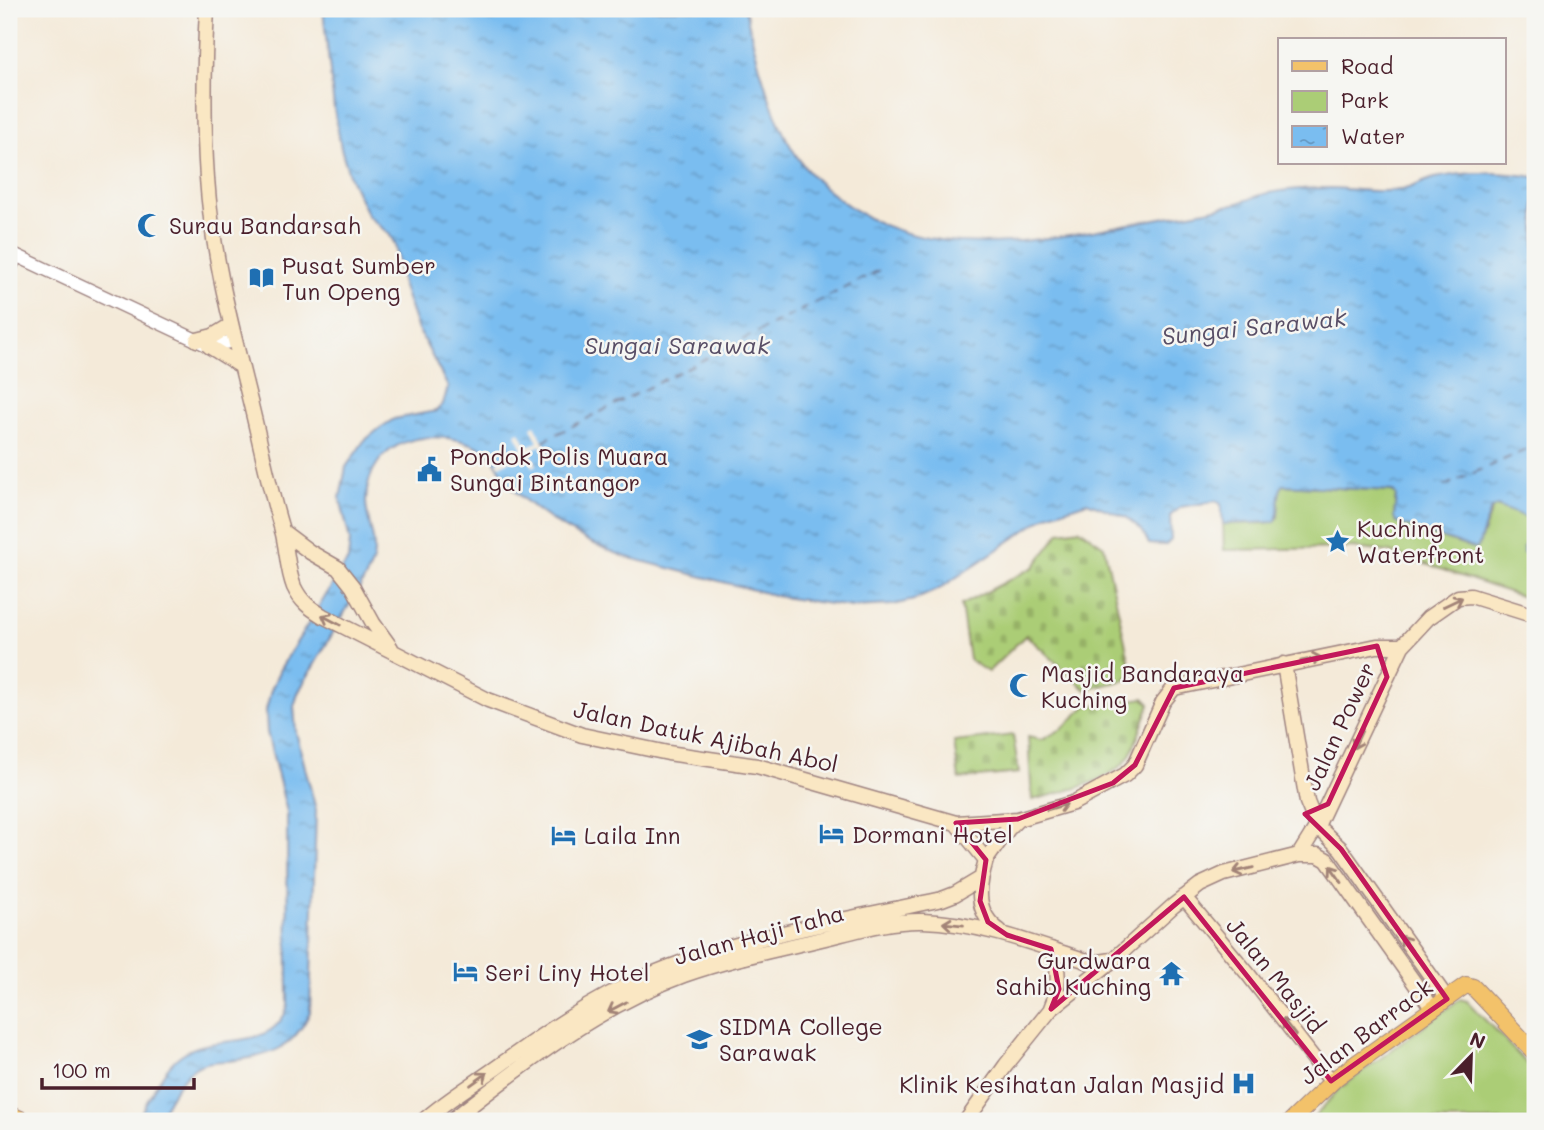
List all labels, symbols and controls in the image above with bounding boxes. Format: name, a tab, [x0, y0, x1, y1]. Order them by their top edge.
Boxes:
legend	[1278, 38, 1506, 164]
text: Road	[1341, 52, 1393, 79]
text: Park	[1341, 86, 1389, 113]
text: Water	[1341, 122, 1405, 149]
place label: Surau Bandarsah	[169, 210, 361, 240]
mosque icon: Surau Bandarsah	[135, 211, 163, 239]
place label: Pusat Sumber Tun Openg	[282, 250, 436, 306]
library icon: Pusat Sumber Tun Openg	[248, 264, 276, 292]
water label: Sungai Sarawak	[1160, 301, 1349, 351]
water label: Sungai Sarawak	[584, 329, 771, 360]
place label: Pondok Polis Muara Sungai Bintangor	[450, 441, 668, 497]
public building icon: Pondok Polis Muara Sungai Bintangor	[416, 455, 444, 483]
place label: Kuching Waterfront	[1357, 513, 1484, 569]
place icon: Kuching Waterfront	[1323, 527, 1351, 555]
one-way arrow	[1442, 595, 1463, 608]
one-way arrow	[321, 613, 342, 627]
one-way arrow	[1299, 651, 1322, 665]
street label: Jalan Power	[1296, 657, 1382, 795]
place label: Masjid Bandaraya Kuching	[1041, 658, 1244, 714]
mosque icon: Masjid Bandaraya Kuching	[1007, 672, 1035, 700]
street label: Jalan Datuk Ajibah Abol	[571, 693, 841, 779]
one-way arrow	[1351, 728, 1364, 749]
one-way arrow	[1046, 800, 1068, 813]
place label: Dormani Hotel	[852, 819, 1013, 849]
place label: Laila Inn	[584, 820, 681, 850]
hotel icon: Dormani Hotel	[818, 820, 846, 848]
hotel icon: Laila Inn	[550, 821, 578, 849]
one-way arrow	[1232, 863, 1255, 877]
one-way arrow	[1329, 865, 1344, 884]
street label: Jalan Haji Taha	[671, 897, 847, 971]
street label: Jalan Masjid	[1220, 911, 1332, 1039]
one-way arrow	[943, 917, 965, 930]
one-way arrow	[1400, 935, 1414, 954]
place label: Gurdwara Sahib Kuching	[996, 945, 1151, 1001]
place label: Seri Liny Hotel	[485, 957, 650, 987]
hotel icon: Seri Liny Hotel	[451, 958, 479, 986]
temple icon: Gurdwara Sahib Kuching	[1157, 959, 1185, 987]
street label: Jalan Barrack	[1294, 971, 1438, 1091]
one-way arrow	[607, 1001, 628, 1014]
place label: SIDMA College Sarawak	[719, 1011, 883, 1067]
one-way arrow	[1281, 1019, 1296, 1037]
north arrow	[1436, 1021, 1506, 1092]
school or university icon: SIDMA College Sarawak	[685, 1025, 713, 1053]
text: N	[1466, 1026, 1489, 1054]
scale bar	[42, 1046, 194, 1090]
text: 100 m	[52, 1056, 111, 1083]
place label: Klinik Kesihatan Jalan Masjid	[899, 1069, 1224, 1099]
hospital icon: Klinik Kesihatan Jalan Masjid	[1230, 1070, 1258, 1098]
one-way arrow	[469, 1072, 488, 1086]

